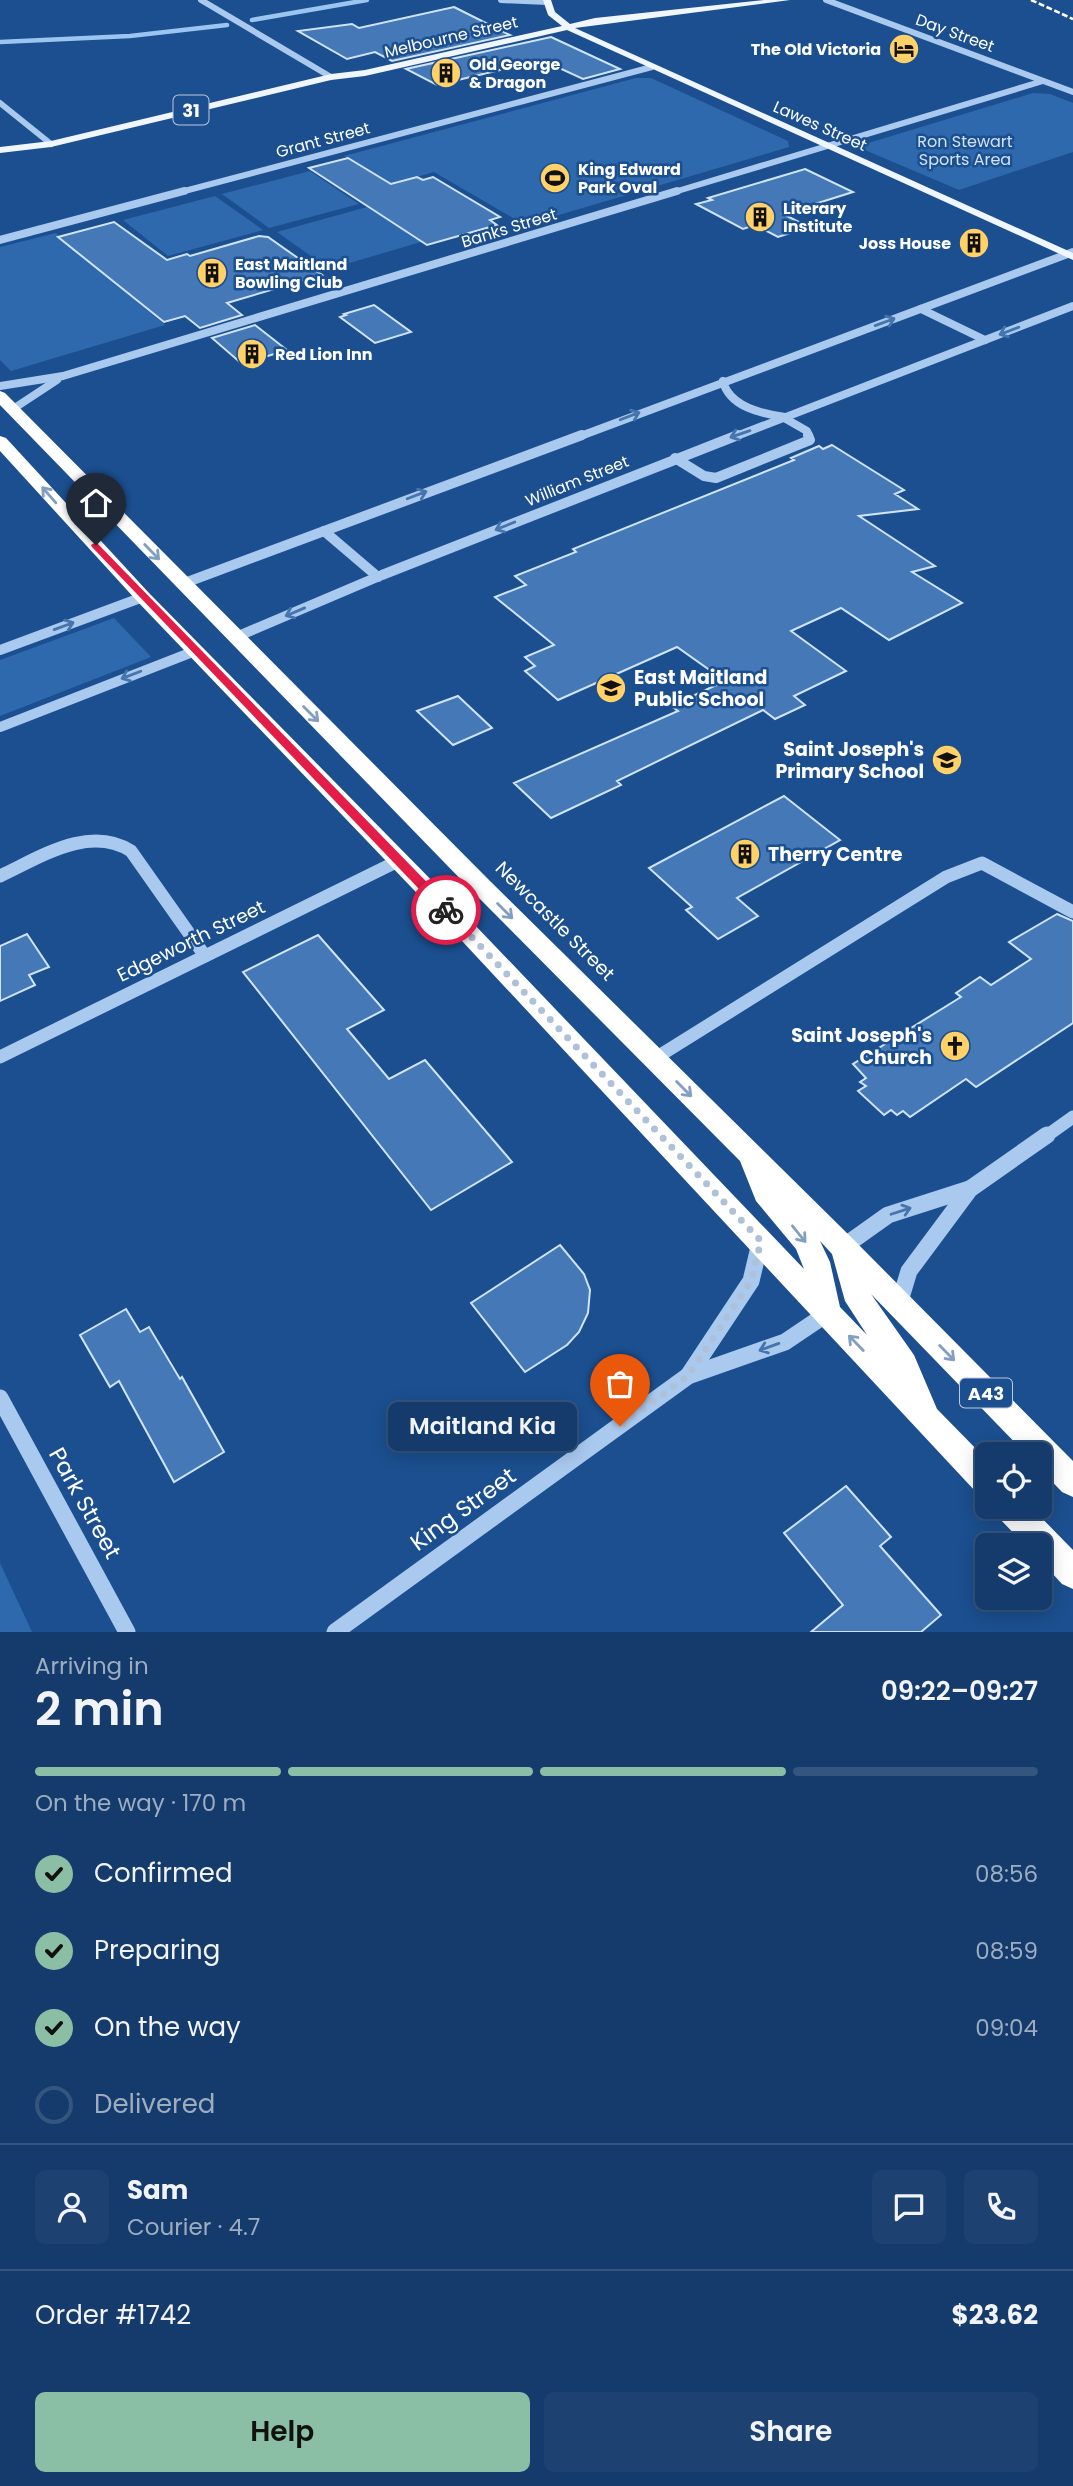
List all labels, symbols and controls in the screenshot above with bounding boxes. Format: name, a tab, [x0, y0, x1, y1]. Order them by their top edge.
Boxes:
street label: Day Street	[912, 8, 998, 58]
street label: Melbourne Street	[382, 10, 520, 64]
hotel icon: The Old Victoria	[887, 32, 921, 66]
place label: The Old Victoria	[751, 38, 881, 61]
place label: Old George & Dragon	[469, 53, 561, 94]
building icon: Old George & Dragon	[429, 56, 463, 90]
street label: Lawes Street	[770, 95, 871, 157]
road number: 31	[174, 96, 208, 124]
street label: Grant Street	[273, 116, 373, 164]
park label: Ron Stewart Sports Area	[917, 130, 1013, 171]
place label: King Edward Park Oval	[578, 158, 681, 199]
sports icon: King Edward Park Oval	[538, 161, 572, 195]
place label: Literary Institute	[783, 197, 852, 238]
building icon: Literary Institute	[743, 200, 777, 234]
street label: Banks Street	[459, 203, 560, 253]
building icon: Joss House	[957, 226, 991, 260]
place label: Joss House	[859, 232, 951, 255]
place label: East Maitland Bowling Club	[235, 253, 347, 294]
building icon: East Maitland Bowling Club	[195, 256, 229, 290]
one-way arrow	[873, 315, 895, 327]
one-way arrow	[999, 326, 1021, 338]
building icon: Red Lion Inn	[235, 337, 269, 371]
place label: Red Lion Inn	[275, 343, 373, 366]
one-way arrow	[619, 408, 641, 421]
one-way arrow	[730, 429, 752, 441]
street label: William Street	[522, 450, 632, 512]
pin	[66, 473, 126, 545]
icon: home	[77, 484, 115, 522]
one-way arrow	[41, 486, 57, 504]
one-way arrow	[406, 488, 428, 501]
one-way arrow	[495, 520, 517, 533]
one-way arrow	[143, 544, 160, 561]
one-way arrow	[285, 606, 306, 619]
one-way arrow	[52, 619, 74, 631]
place label: East Maitland Public School	[634, 664, 767, 713]
one-way arrow	[121, 670, 143, 683]
school or university icon: East Maitland Public School	[594, 671, 628, 705]
one-way arrow	[303, 705, 320, 722]
place label: Saint Joseph's Primary School	[775, 736, 924, 785]
school or university icon: Saint Joseph's Primary School	[930, 743, 964, 777]
building icon: Therry Centre	[728, 837, 762, 871]
place label: Therry Centre	[768, 841, 903, 868]
street label: Newcastle Street	[489, 855, 621, 987]
courier	[411, 875, 481, 945]
icon: bike	[427, 891, 465, 929]
street label: Edgeworth Street	[112, 893, 270, 989]
one-way arrow	[497, 902, 514, 919]
place label: Saint Joseph's Church	[791, 1022, 932, 1071]
church icon: Saint Joseph's Church	[938, 1029, 972, 1063]
one-way arrow	[675, 1080, 692, 1097]
one-way arrow	[889, 1204, 911, 1216]
one-way arrow	[791, 1224, 807, 1242]
one-way arrow	[847, 1335, 864, 1352]
one-way arrow	[758, 1342, 780, 1355]
one-way arrow	[938, 1344, 955, 1361]
pin	[590, 1354, 650, 1426]
icon: bag	[601, 1365, 639, 1403]
road number: A43	[960, 1378, 1012, 1408]
callout: Maitland Kia	[389, 1402, 578, 1450]
text: Maitland Kia	[409, 1410, 556, 1442]
street label: Park Street	[41, 1442, 129, 1564]
map controls	[975, 1442, 1052, 1610]
button: locate	[975, 1442, 1052, 1519]
street label: King Street	[404, 1460, 522, 1558]
button: layers	[975, 1533, 1052, 1610]
text: Arriving in	[35, 1650, 149, 1682]
text: 09:22–09:27	[881, 1673, 1038, 1709]
text: 2 min	[35, 1677, 164, 1741]
text: On the way · 170 m	[35, 1787, 246, 1819]
icon: check	[35, 1855, 73, 1893]
text: Confirmed	[94, 1855, 232, 1891]
text: 08:56	[975, 1858, 1038, 1890]
icon: check	[35, 1932, 73, 1970]
text: Preparing	[94, 1932, 220, 1968]
text: 08:59	[975, 1935, 1038, 1967]
icon: check	[35, 2009, 73, 2047]
text: On the way	[94, 2009, 241, 2045]
text: 09:04	[975, 2012, 1038, 2044]
text: Delivered	[94, 2086, 215, 2122]
button: person	[35, 2170, 109, 2244]
button: chat	[872, 2170, 946, 2244]
button: phone	[964, 2170, 1038, 2244]
text: Sam	[127, 2172, 188, 2208]
text: Courier · 4.7	[127, 2211, 260, 2243]
text: Order #1742	[35, 2297, 191, 2333]
text: $23.62	[952, 2297, 1038, 2333]
button: Help	[35, 2392, 530, 2472]
button: Share	[544, 2392, 1038, 2472]

